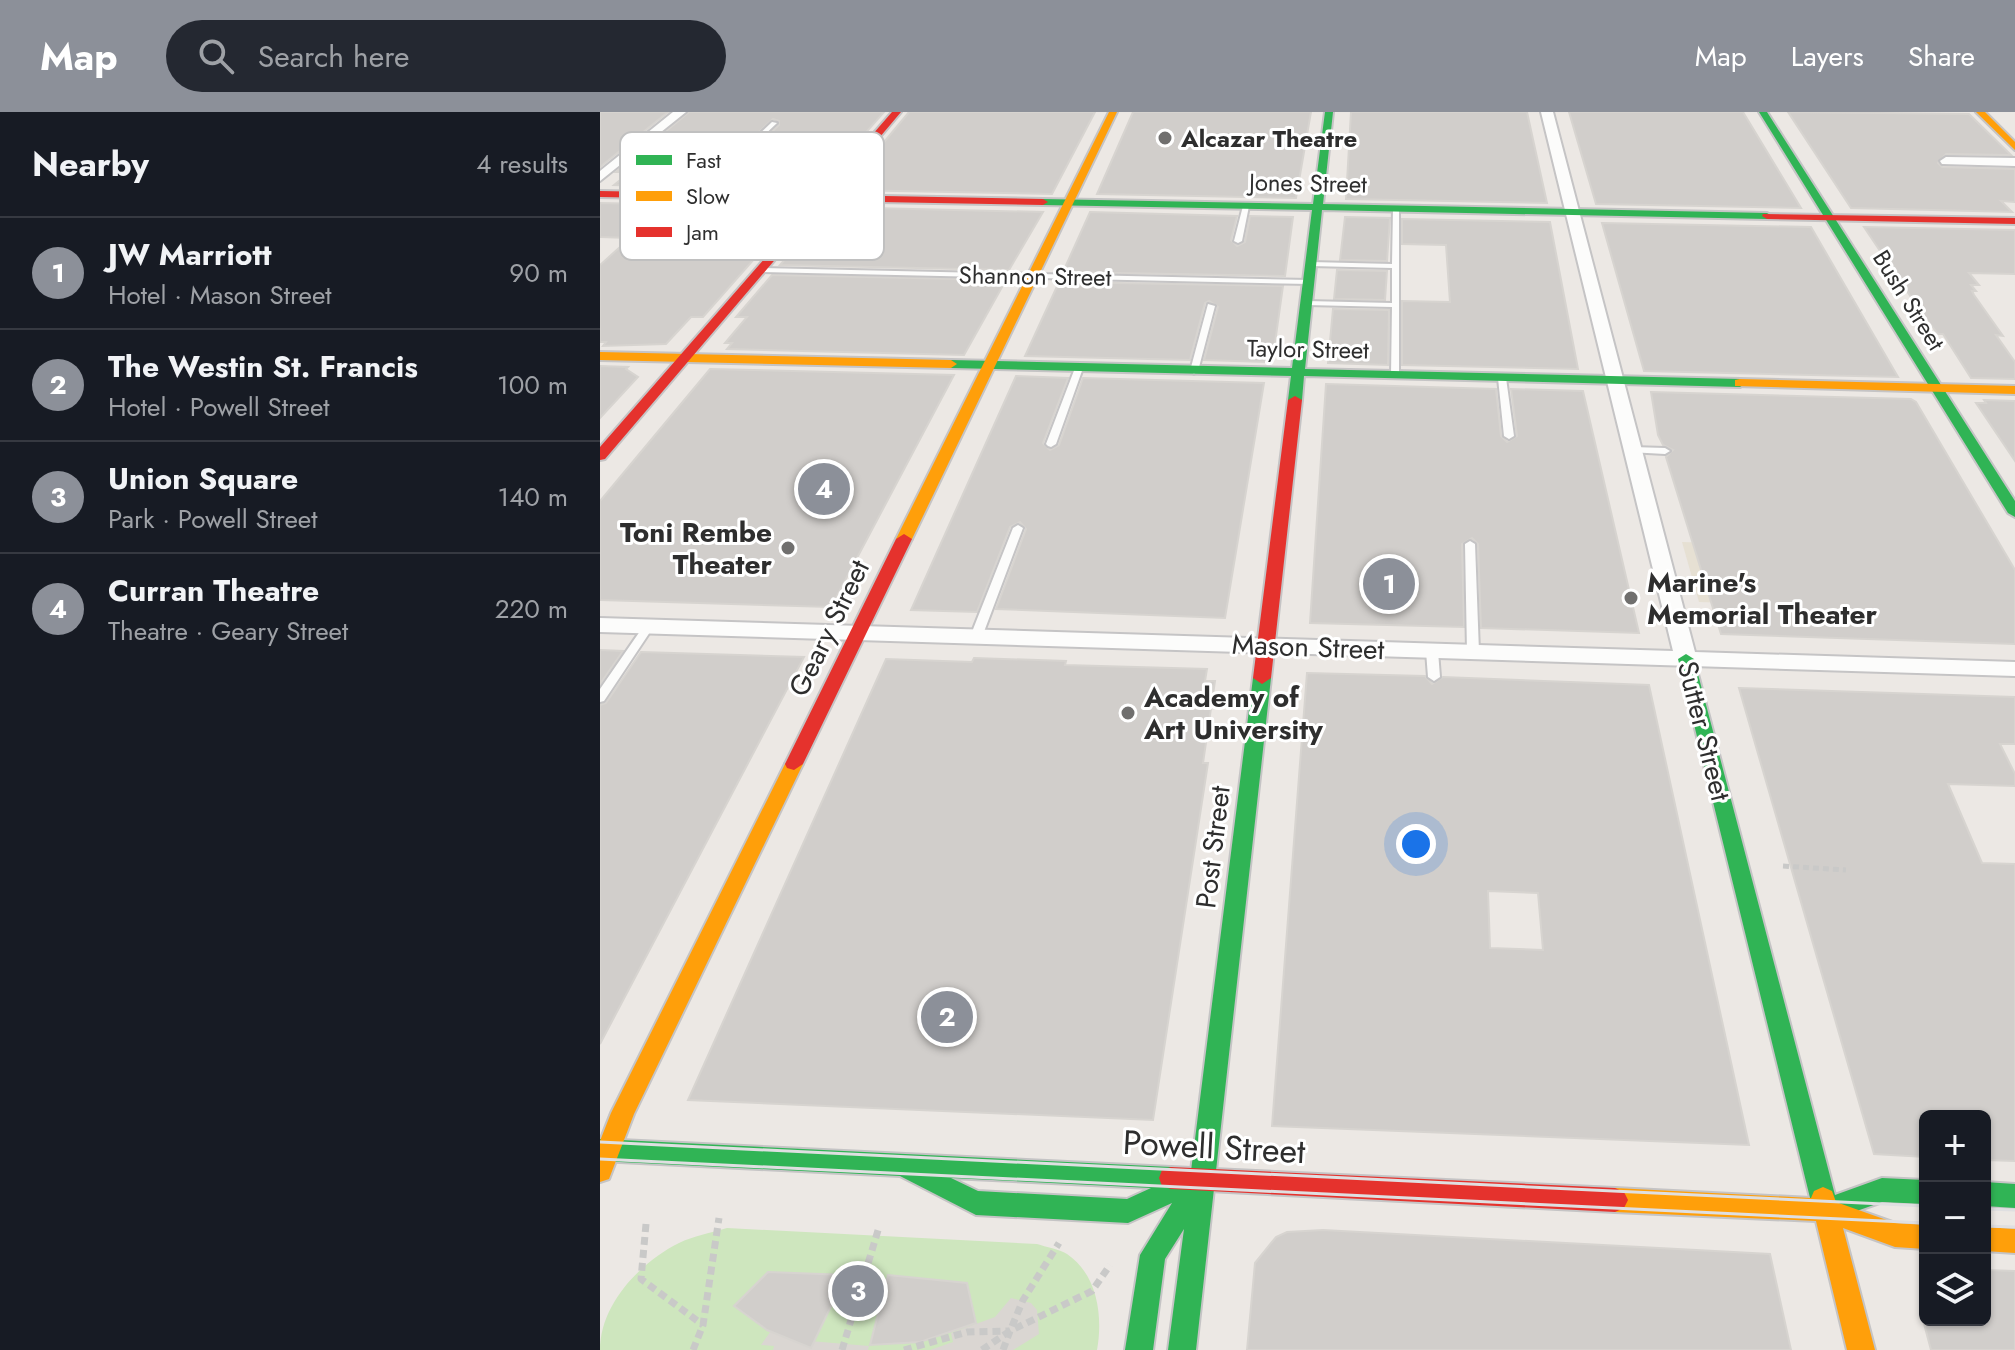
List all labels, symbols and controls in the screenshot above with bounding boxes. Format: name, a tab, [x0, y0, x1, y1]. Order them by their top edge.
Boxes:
search box	[166, 20, 726, 92]
text: Map	[40, 29, 118, 84]
icon: search	[194, 34, 238, 78]
text: Search here	[258, 35, 410, 78]
text: Map	[1695, 36, 1747, 77]
text: Layers	[1791, 36, 1864, 77]
text: Share	[1908, 36, 1975, 77]
place label: Alcazar Theatre	[1180, 121, 1357, 156]
marker: Alcazar Theatre	[1156, 129, 1174, 147]
legend	[620, 132, 884, 260]
text: Nearby	[32, 140, 149, 189]
text: Fast	[686, 144, 722, 176]
text: 4 results	[476, 145, 568, 183]
street label: Jones Street	[1246, 164, 1368, 202]
text: Slow	[686, 180, 730, 212]
text: Jam	[683, 216, 719, 248]
text: JW Marriott	[108, 233, 271, 276]
street label: Bush Street	[1864, 243, 1954, 357]
text: 1	[51, 254, 65, 292]
text: 90 m	[509, 254, 568, 292]
street label: Shannon Street	[958, 257, 1112, 295]
text: Hotel · Mason Street	[108, 276, 332, 314]
street label: Taylor Street	[1247, 330, 1370, 368]
text: The Westin St. Francis	[108, 345, 418, 388]
text: 2	[49, 366, 67, 404]
text: 100 m	[497, 366, 568, 404]
text: Hotel · Powell Street	[108, 388, 330, 426]
text: Union Square	[108, 457, 298, 500]
pin: 4	[798, 459, 850, 519]
text: 3	[50, 478, 66, 516]
text: 140 m	[497, 478, 568, 516]
text: Park · Powell Street	[108, 500, 317, 538]
place label: Toni Rembe Theater	[620, 512, 772, 585]
marker: Toni Rembe Theater	[779, 539, 797, 557]
street label: Geary Street	[778, 552, 880, 703]
pin: 1	[1363, 554, 1415, 614]
place label: Marine's Memorial Theater	[1647, 562, 1877, 635]
text: Curran Theatre	[108, 569, 319, 612]
marker: Marine's Memorial Theater	[1622, 589, 1640, 607]
text: 4	[49, 590, 67, 628]
text: 220 m	[495, 590, 568, 628]
text: Theatre · Geary Street	[108, 612, 348, 650]
street label: Mason Street	[1231, 624, 1385, 670]
street label: Sutter Street	[1667, 657, 1741, 805]
place label: Academy of Art University	[1143, 677, 1323, 750]
marker: Academy of Art University	[1119, 704, 1137, 722]
street label: Post Street	[1185, 783, 1241, 911]
your location	[1396, 824, 1436, 864]
pin: 2	[921, 987, 973, 1047]
map controls	[1919, 1110, 1991, 1326]
button: +	[1919, 1110, 1991, 1182]
street label: Powell Street	[1121, 1118, 1307, 1176]
button: −	[1919, 1182, 1991, 1254]
button: layers	[1919, 1254, 1991, 1326]
pin: 3	[832, 1261, 884, 1321]

